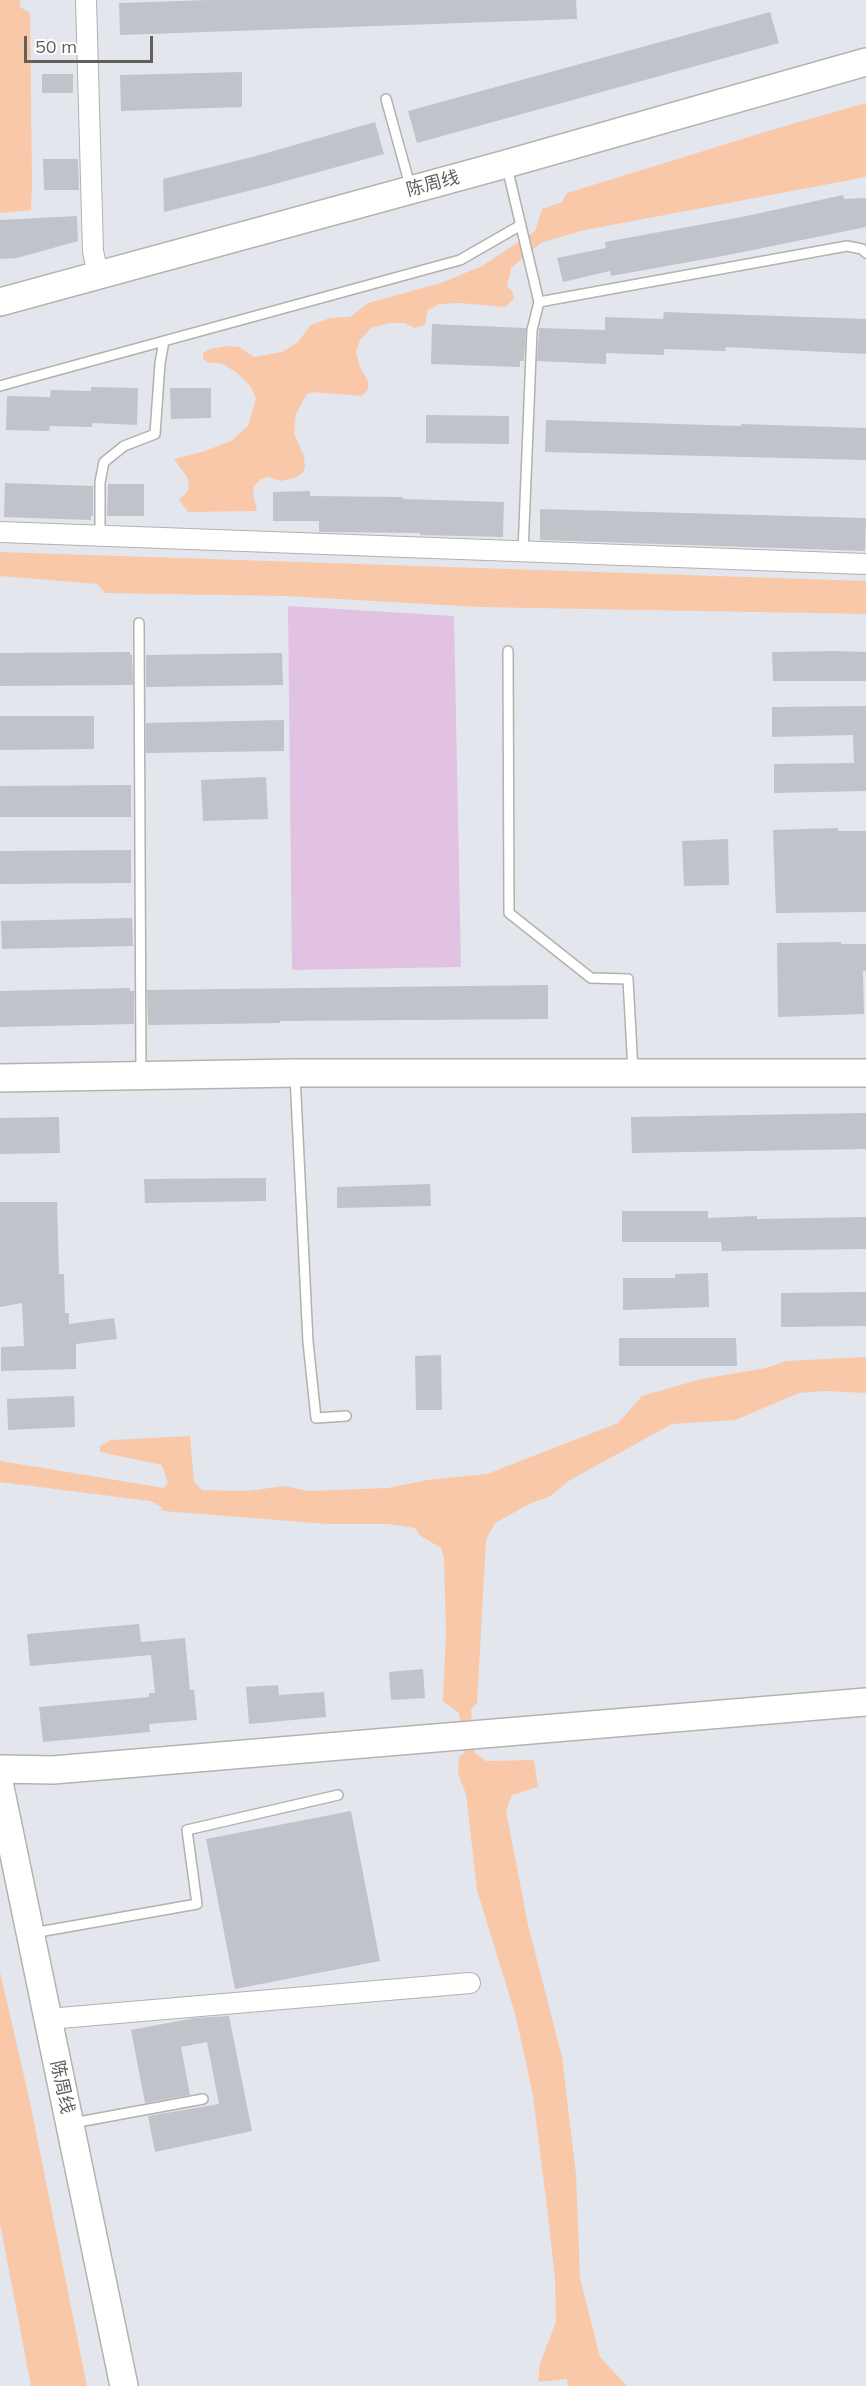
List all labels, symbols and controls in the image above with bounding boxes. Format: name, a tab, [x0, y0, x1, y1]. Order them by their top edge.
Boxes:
scale bar	[27, 24, 156, 62]
text: 50 m	[35, 35, 77, 58]
street label: 陈周线	[404, 167, 462, 201]
street label: 陈周线	[46, 2058, 78, 2116]

